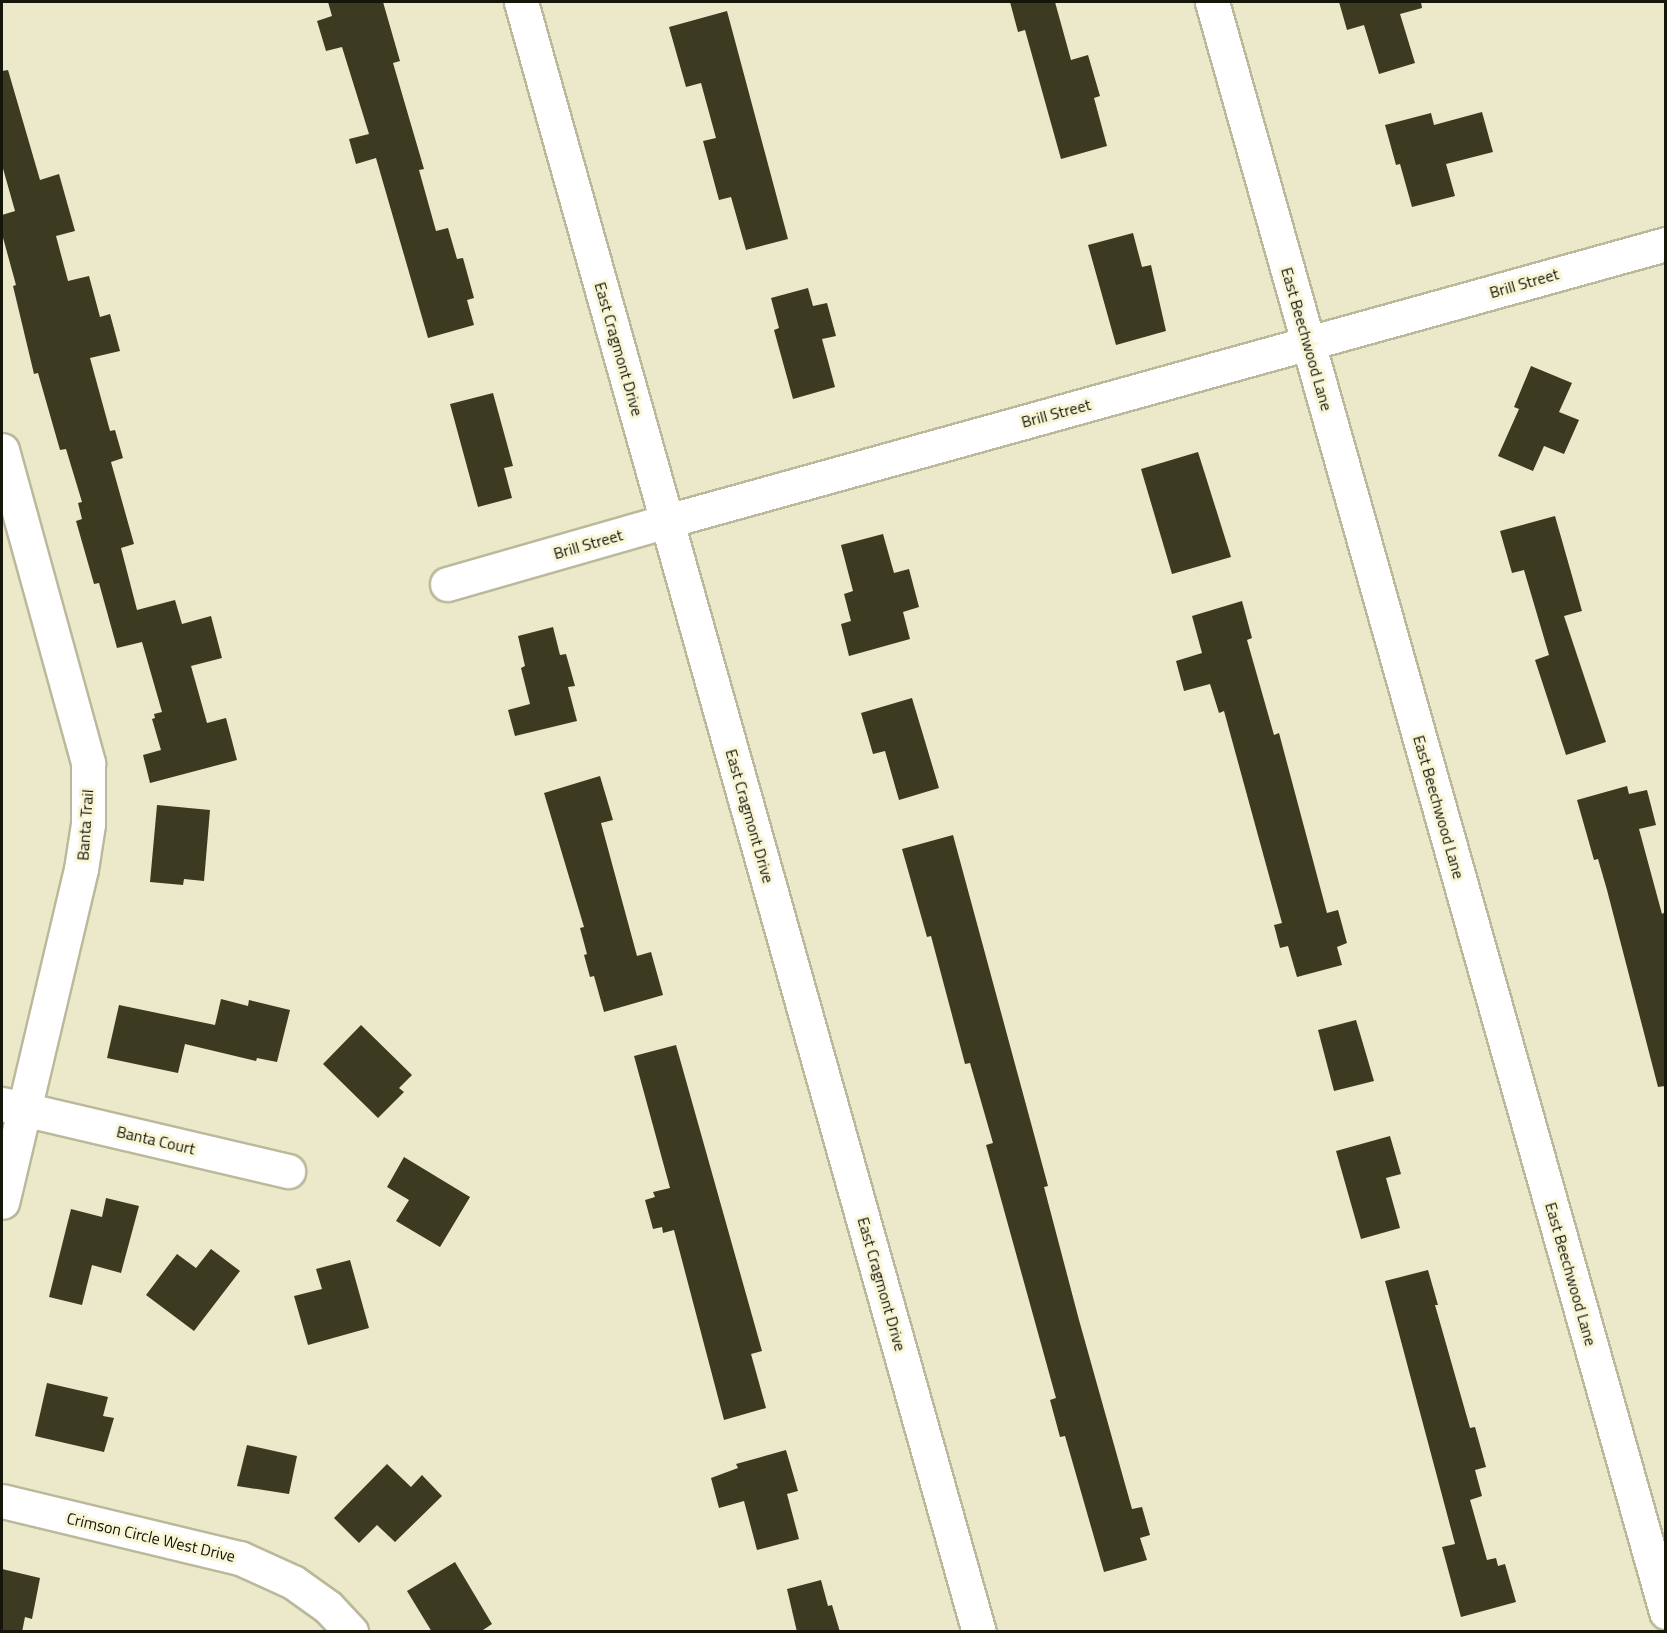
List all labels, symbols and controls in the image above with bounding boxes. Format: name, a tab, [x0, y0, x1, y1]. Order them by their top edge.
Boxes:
street label: Brill Street	[1487, 264, 1561, 302]
street label: East Beechwood Lane	[1277, 265, 1337, 413]
street label: East Cragmont Drive	[591, 280, 647, 418]
street label: Brill Street	[1019, 395, 1093, 431]
street label: Brill Street	[551, 525, 625, 563]
street label: East Beechwood Lane	[1409, 733, 1469, 881]
street label: East Cragmont Drive	[722, 747, 778, 885]
street label: Banta Trail	[73, 789, 97, 861]
street label: Banta Court	[115, 1122, 197, 1158]
street label: East Beechwood Lane	[1541, 1200, 1601, 1348]
street label: East Cragmont Drive	[854, 1215, 910, 1353]
street label: Crimson Circle West Drive	[65, 1508, 237, 1566]

